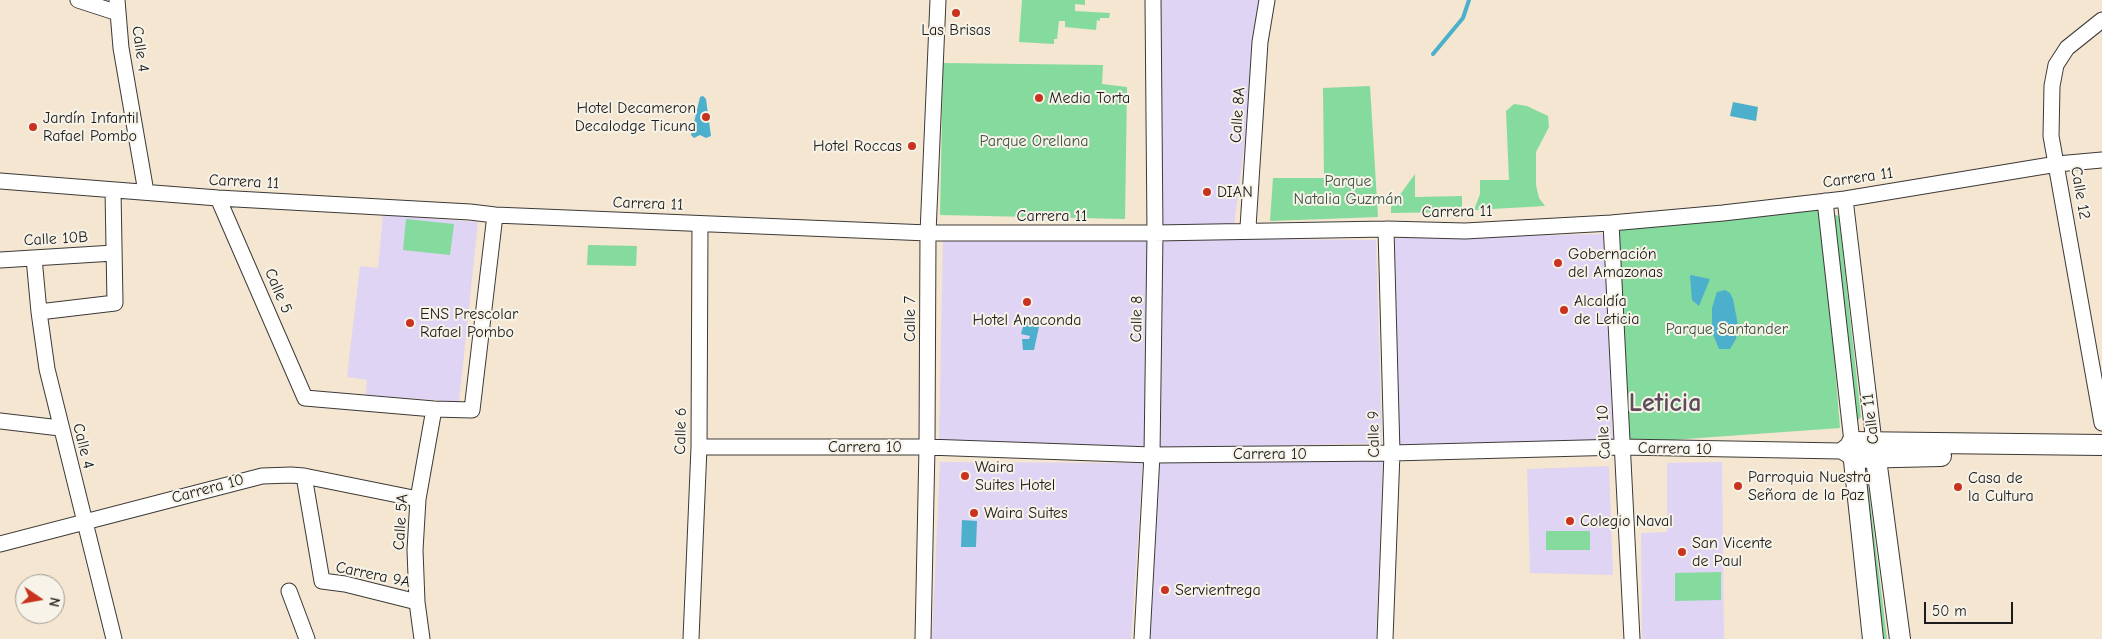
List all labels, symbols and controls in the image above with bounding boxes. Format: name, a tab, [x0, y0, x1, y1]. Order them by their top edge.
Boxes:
marker: Las Brisas	[950, 7, 962, 19]
place label: Las Brisas	[921, 20, 991, 40]
street label: Calle 4	[127, 25, 153, 73]
street label: Calle 8A	[1226, 86, 1250, 144]
place label: Media Torta	[1049, 88, 1130, 108]
marker: Media Torta	[1033, 92, 1045, 104]
place label: Hotel Decameron Decalodge Ticuna	[575, 98, 696, 136]
place label: Jardín Infantil Rafael Pombo	[43, 108, 139, 146]
marker: Hotel Decameron Decalodge Ticuna	[700, 111, 712, 123]
marker: Jardín Infantil Rafael Pombo	[27, 121, 39, 133]
park label: Parque Orellana	[979, 131, 1089, 151]
place label: Hotel Roccas	[813, 136, 902, 156]
marker: Hotel Roccas	[906, 140, 918, 152]
street label: Carrera 11	[1822, 164, 1894, 192]
street label: Calle 12	[2066, 165, 2094, 221]
street label: Carrera 11	[208, 171, 280, 193]
park label: Parque Natalia Guzmán	[1294, 171, 1402, 209]
place label: DIAN	[1217, 182, 1253, 202]
marker: DIAN	[1201, 186, 1213, 198]
street label: Carrera 11	[612, 193, 684, 215]
street label: Carrera 11	[1421, 202, 1493, 222]
street label: Carrera 11	[1017, 206, 1087, 226]
street label: Calle 10B	[23, 228, 89, 250]
place label: Gobernación del Amazonas	[1568, 244, 1663, 282]
marker: Gobernación del Amazonas	[1552, 257, 1564, 269]
street label: Calle 5	[260, 266, 296, 316]
place label: Alcaldía de Leticia	[1574, 291, 1639, 329]
street label: Calle 8	[1127, 295, 1147, 343]
street label: Calle 7	[900, 296, 920, 342]
marker: Hotel Anaconda	[1021, 296, 1033, 308]
place label: ENS Prescolar Rafael Pombo	[420, 304, 518, 342]
marker: Alcaldía de Leticia	[1558, 304, 1570, 316]
place label: Hotel Anaconda	[972, 310, 1082, 330]
marker: ENS Prescolar Rafael Pombo	[404, 317, 416, 329]
park label: Parque Santander	[1666, 319, 1788, 339]
district label: Leticia	[1629, 388, 1701, 420]
street label: Calle 11	[1858, 392, 1884, 446]
street label: Calle 10	[1593, 404, 1615, 460]
street label: Calle 6	[671, 407, 691, 455]
street label: Calle 9	[1364, 410, 1384, 458]
street label: Calle 4	[68, 421, 98, 471]
street label: Carrera 10	[828, 437, 902, 457]
street label: Carrera 10	[1638, 439, 1712, 459]
street label: Carrera 10	[1233, 444, 1307, 464]
place label: Waira Suites Hotel	[975, 457, 1055, 495]
place label: Parroquia Nuestra Señora de la Paz	[1748, 467, 1871, 505]
place label: Casa de la Cultura	[1968, 468, 2034, 506]
street label: Carrera 10	[170, 470, 246, 508]
marker: Waira Suites Hotel	[959, 470, 971, 482]
marker: Parroquia Nuestra Señora de la Paz	[1732, 480, 1744, 492]
marker: Casa de la Cultura	[1952, 481, 1964, 493]
street label: Calle 5A	[389, 493, 413, 551]
place label: Waira Suites	[984, 503, 1068, 523]
marker: Waira Suites	[968, 507, 980, 519]
place label: Colegio Naval	[1580, 511, 1673, 531]
marker: Colegio Naval	[1564, 515, 1576, 527]
place label: San Vicente de Paul	[1692, 533, 1772, 571]
marker: San Vicente de Paul	[1676, 546, 1688, 558]
street label: Carrera 9A	[334, 558, 412, 592]
north arrow	[15, 574, 65, 624]
place label: Servientrega	[1175, 580, 1261, 600]
marker: Servientrega	[1159, 584, 1171, 596]
scale bar	[1927, 592, 2016, 624]
text: N	[45, 596, 63, 608]
text: 50 m	[1932, 602, 1967, 620]

